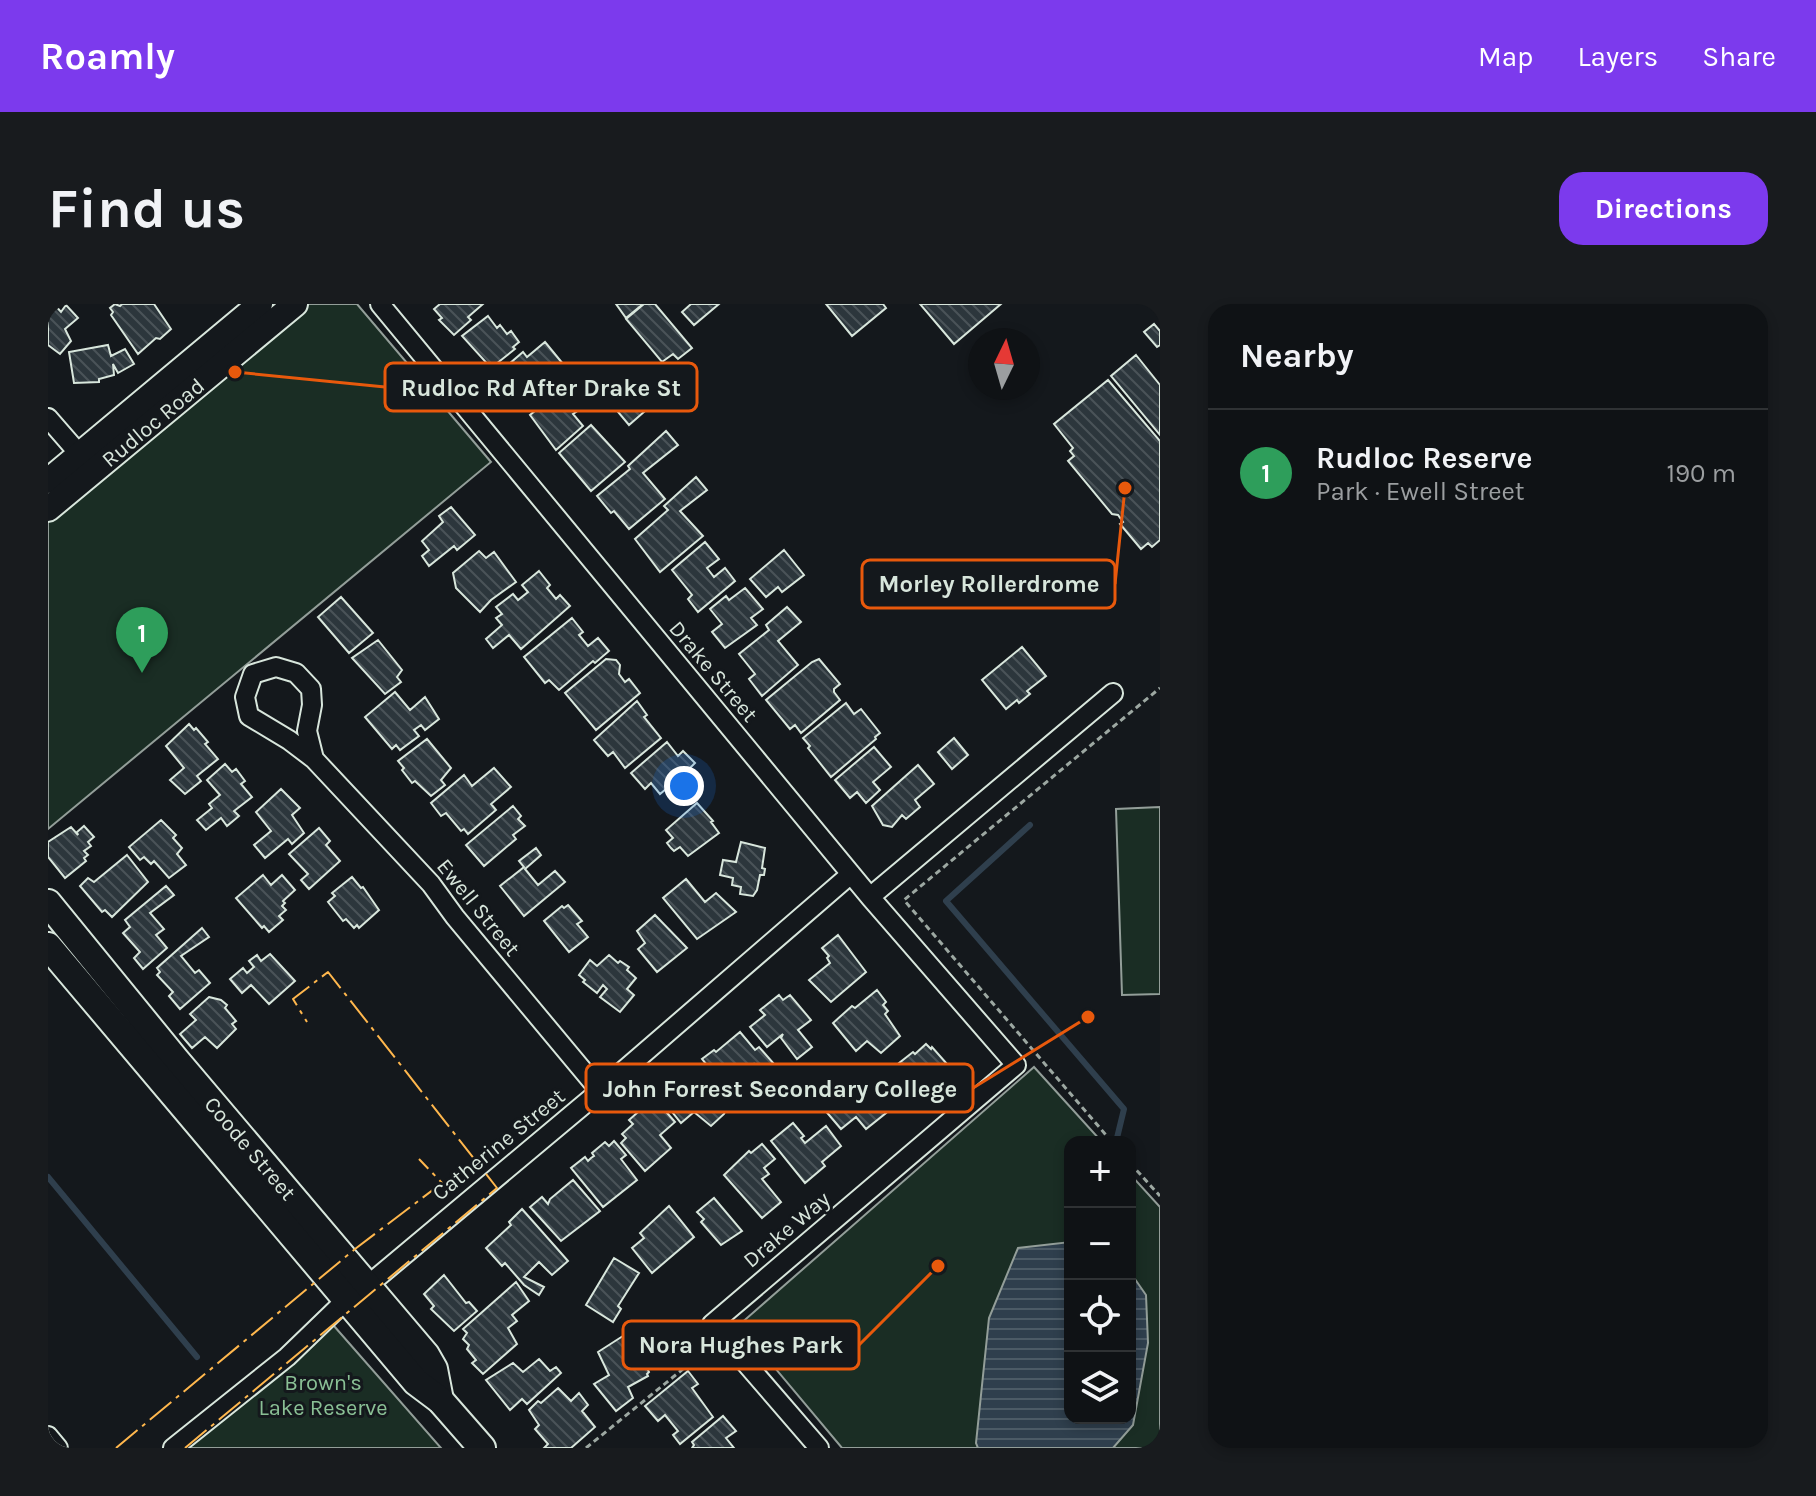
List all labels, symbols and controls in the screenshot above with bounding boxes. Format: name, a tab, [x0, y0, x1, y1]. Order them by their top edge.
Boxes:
text: Roamly	[40, 34, 175, 79]
text: Map	[1478, 40, 1533, 73]
text: Layers	[1577, 40, 1658, 73]
text: Share	[1702, 40, 1776, 73]
button: Directions	[1559, 172, 1768, 245]
text: Find us	[48, 176, 245, 241]
north arrow	[968, 328, 1040, 400]
text: Nearby	[1240, 336, 1354, 376]
callout: Rudloc Rd After Drake St	[385, 363, 697, 411]
street label: Rudloc Road	[97, 373, 210, 473]
text: Rudloc Rd After Drake St	[401, 374, 681, 402]
text: Rudloc Reserve	[1316, 440, 1532, 476]
text: 1	[1261, 458, 1271, 489]
text: 190 m	[1666, 458, 1736, 489]
text: Park · Ewell Street	[1316, 476, 1525, 507]
callout: Morley Rollerdrome	[862, 560, 1115, 608]
text: Morley Rollerdrome	[878, 570, 1100, 598]
pin: 1	[116, 607, 168, 673]
street label: Drake Street	[663, 616, 763, 727]
your location	[664, 766, 704, 806]
street label: Ewell Street	[431, 854, 525, 961]
callout: John Forrest Secondary College	[586, 1064, 973, 1112]
text: John Forrest Secondary College	[603, 1075, 957, 1103]
street label: Catherine Street	[427, 1083, 570, 1206]
street label: Coode Street	[199, 1092, 301, 1206]
map controls	[1064, 1136, 1136, 1424]
button: +	[1064, 1136, 1136, 1208]
street label: Drake Way	[738, 1186, 835, 1273]
button: −	[1064, 1208, 1136, 1280]
button: locate	[1064, 1280, 1136, 1352]
callout: Nora Hughes Park	[623, 1321, 859, 1369]
text: Nora Hughes Park	[639, 1331, 843, 1359]
button: layers	[1064, 1352, 1136, 1424]
park label: Brown's Lake Reserve	[258, 1370, 388, 1421]

